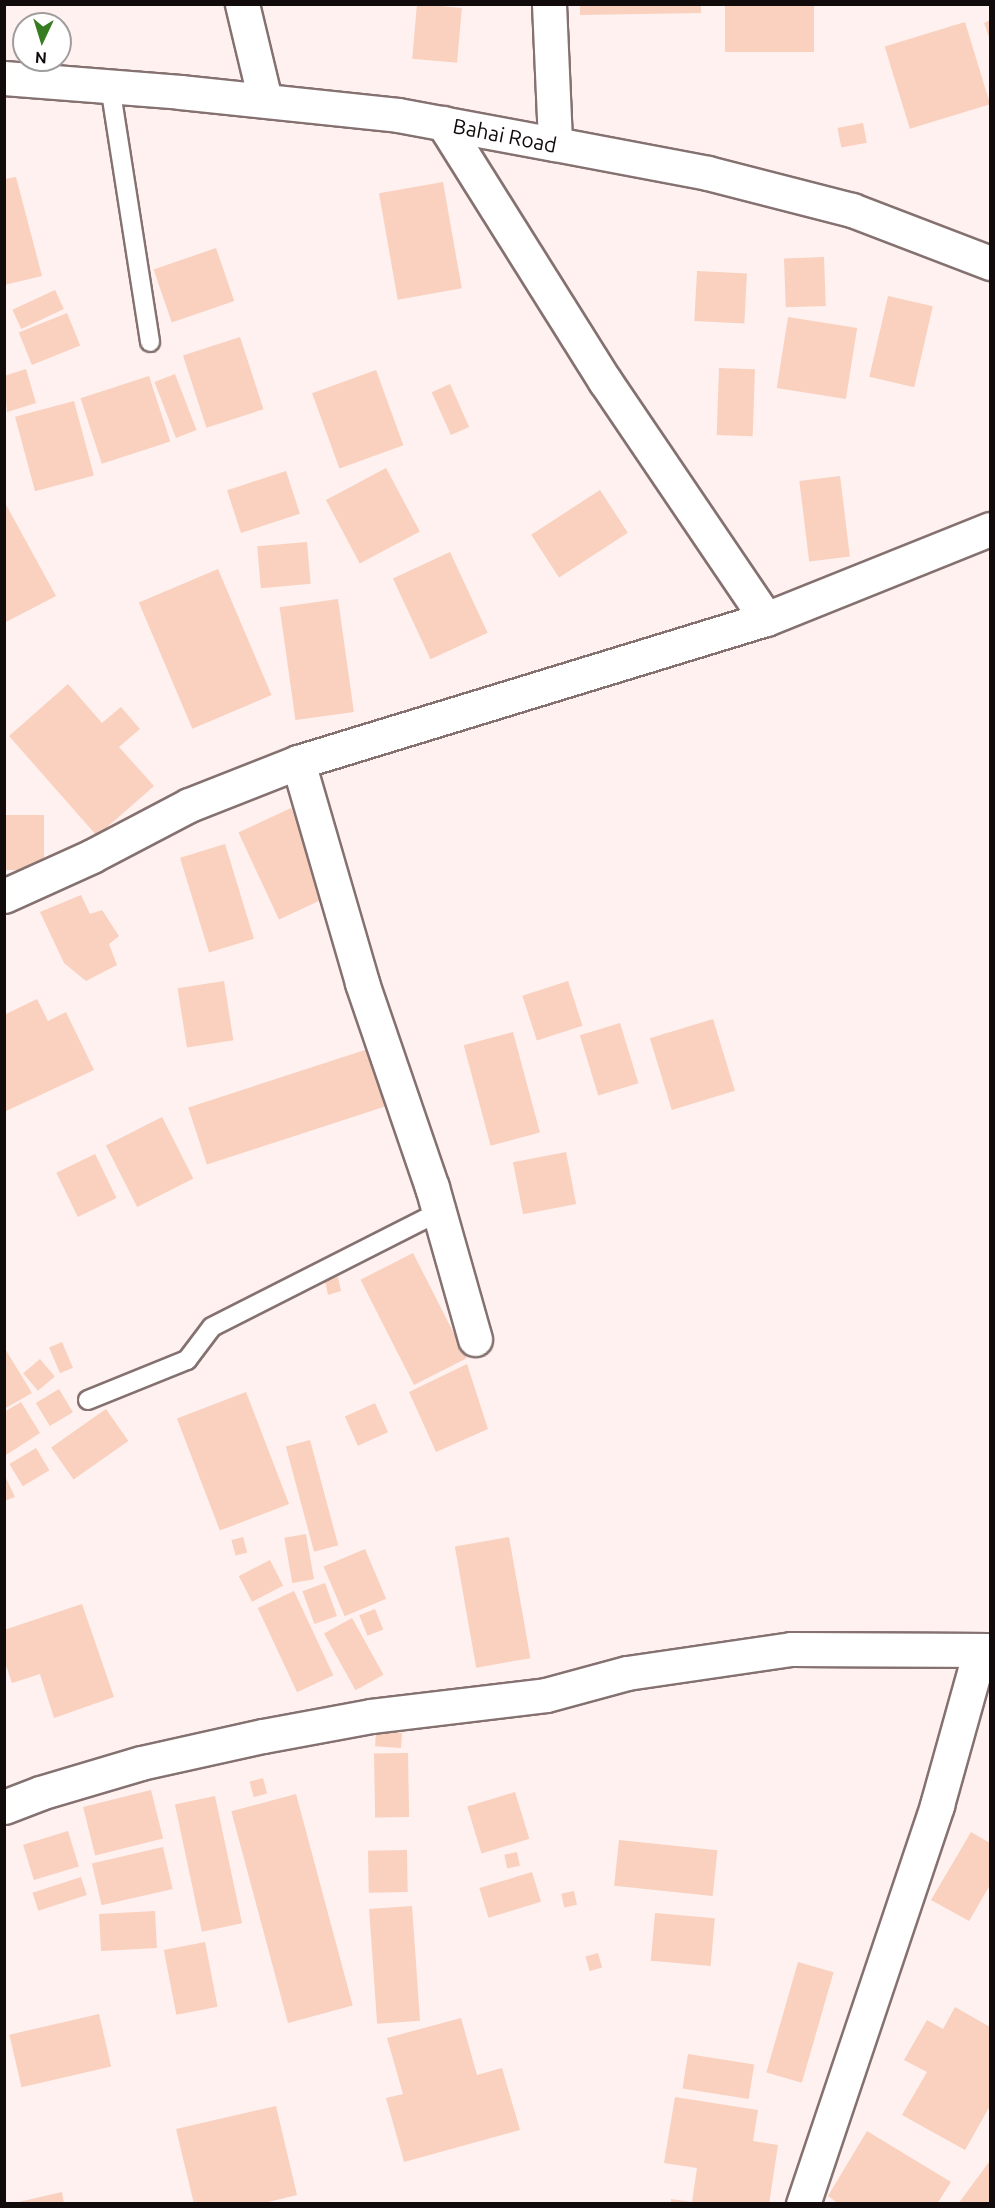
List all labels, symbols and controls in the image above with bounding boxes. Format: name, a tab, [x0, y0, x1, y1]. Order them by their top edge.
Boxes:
north arrow	[12, 12, 72, 72]
text: N	[34, 49, 47, 67]
street label: Bahai Road	[451, 113, 559, 157]

